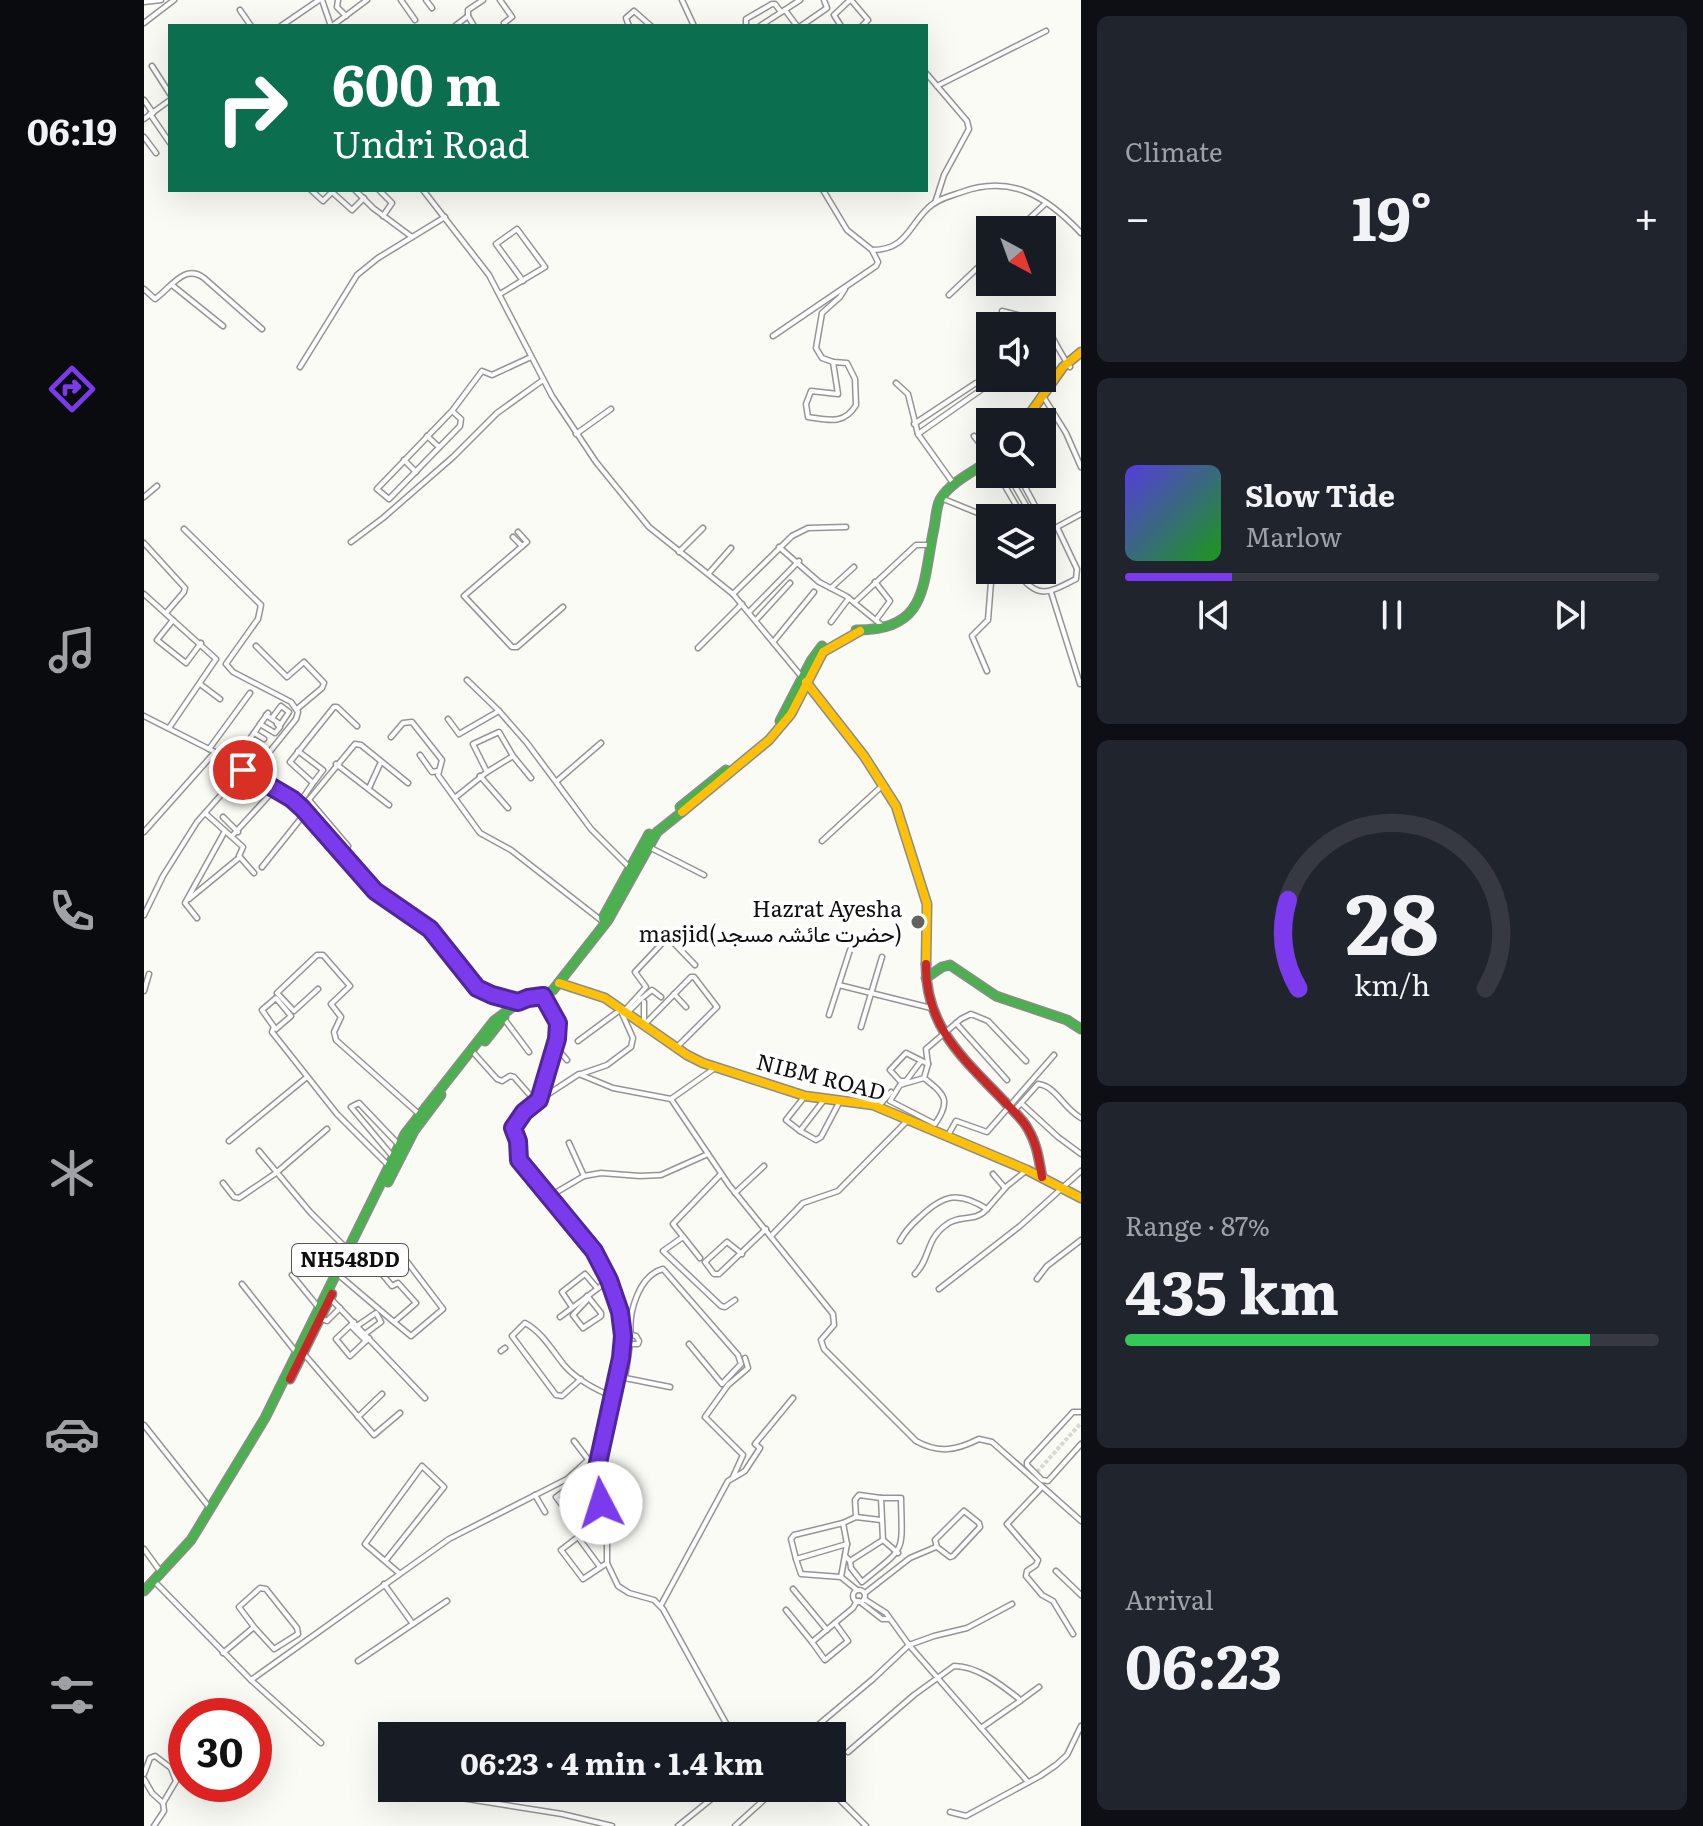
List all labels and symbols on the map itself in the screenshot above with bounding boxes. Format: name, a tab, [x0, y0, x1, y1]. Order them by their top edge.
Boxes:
north arrow	[976, 216, 1056, 296]
pin	[209, 736, 277, 804]
place label: Hazrat Ayesha masjid(حضرت عائشہ مسجد)	[639, 891, 902, 949]
marker: Hazrat Ayesha masjid(حضرت عائشہ مسجد)	[909, 913, 927, 931]
street label: NIBM ROAD	[753, 1044, 889, 1108]
road number: NH548DD	[292, 1244, 408, 1276]
position arrow	[559, 1461, 643, 1545]
speed limit sign: 30	[168, 1698, 272, 1802]

